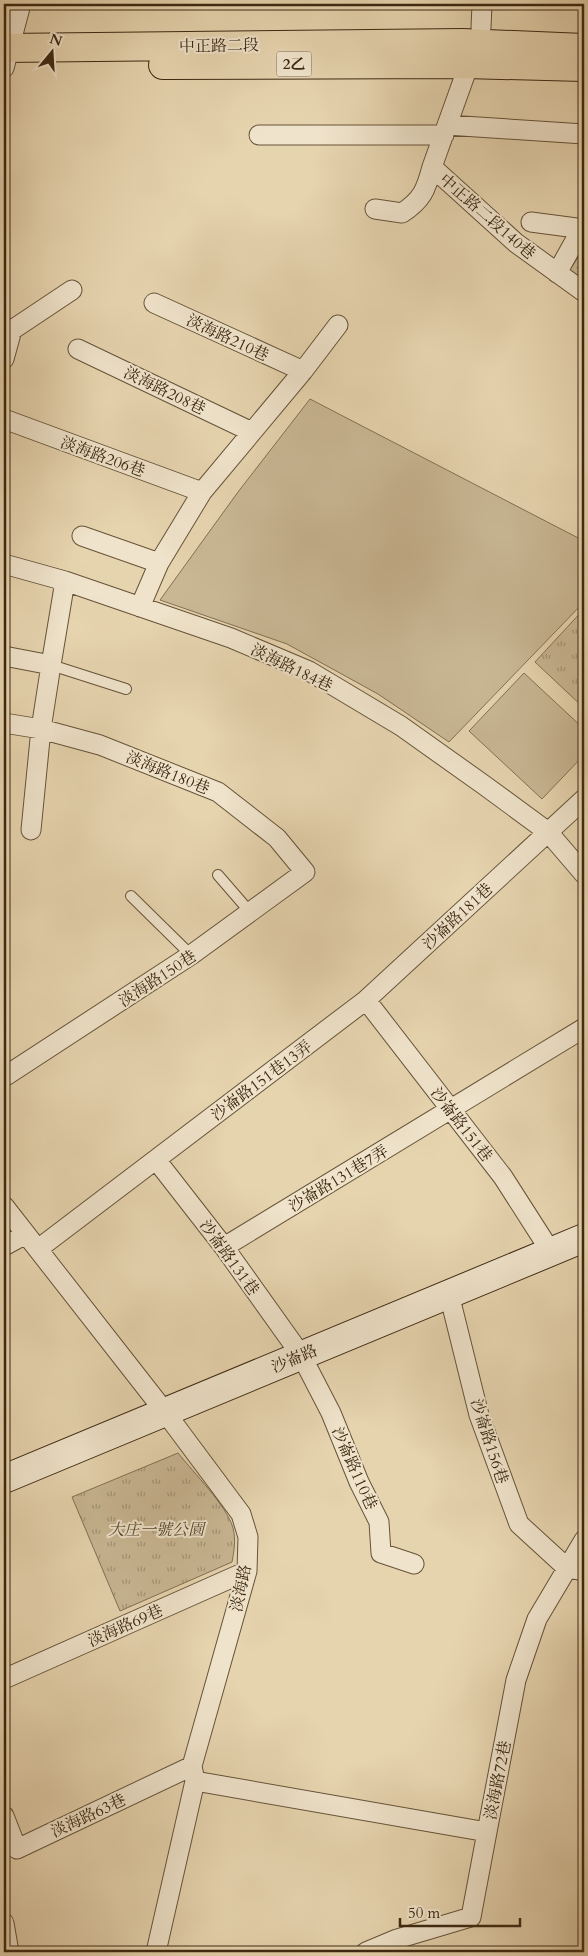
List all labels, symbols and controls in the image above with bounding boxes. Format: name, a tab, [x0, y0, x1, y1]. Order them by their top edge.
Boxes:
north arrow	[28, 28, 78, 78]
text: N	[47, 29, 65, 51]
street label: 中正路二段	[179, 34, 259, 58]
road number: 2乙	[276, 52, 312, 76]
street label: 中正路二段140巷	[435, 169, 540, 265]
street label: 淡海路210巷	[183, 309, 272, 367]
street label: 淡海路208巷	[120, 362, 209, 420]
street label: 淡海路206巷	[57, 431, 148, 482]
street label: 淡海路184巷	[247, 639, 336, 697]
street label: 淡海路180巷	[122, 746, 213, 800]
street label: 沙崙路181巷	[418, 878, 498, 955]
street label: 淡海路150巷	[114, 945, 201, 1012]
street label: 沙崙路151巷13弄	[207, 1036, 317, 1126]
street label: 沙崙路151巷	[425, 1083, 497, 1166]
street label: 沙崙路131巷7弄	[285, 1140, 393, 1217]
street label: 沙崙路131巷	[194, 1215, 264, 1300]
street label: 沙崙路	[268, 1339, 321, 1378]
street label: 沙崙路156巷	[465, 1396, 513, 1487]
street label: 沙崙路110巷	[326, 1423, 382, 1513]
park label: 大庄一號公園	[108, 1519, 207, 1541]
street label: 淡海路	[225, 1562, 257, 1614]
street label: 淡海路69巷	[84, 1600, 167, 1652]
street label: 淡海路72巷	[480, 1739, 516, 1822]
street label: 淡海路63巷	[47, 1789, 130, 1843]
scale bar	[400, 1896, 520, 1928]
text: 50 m	[408, 1903, 440, 1923]

